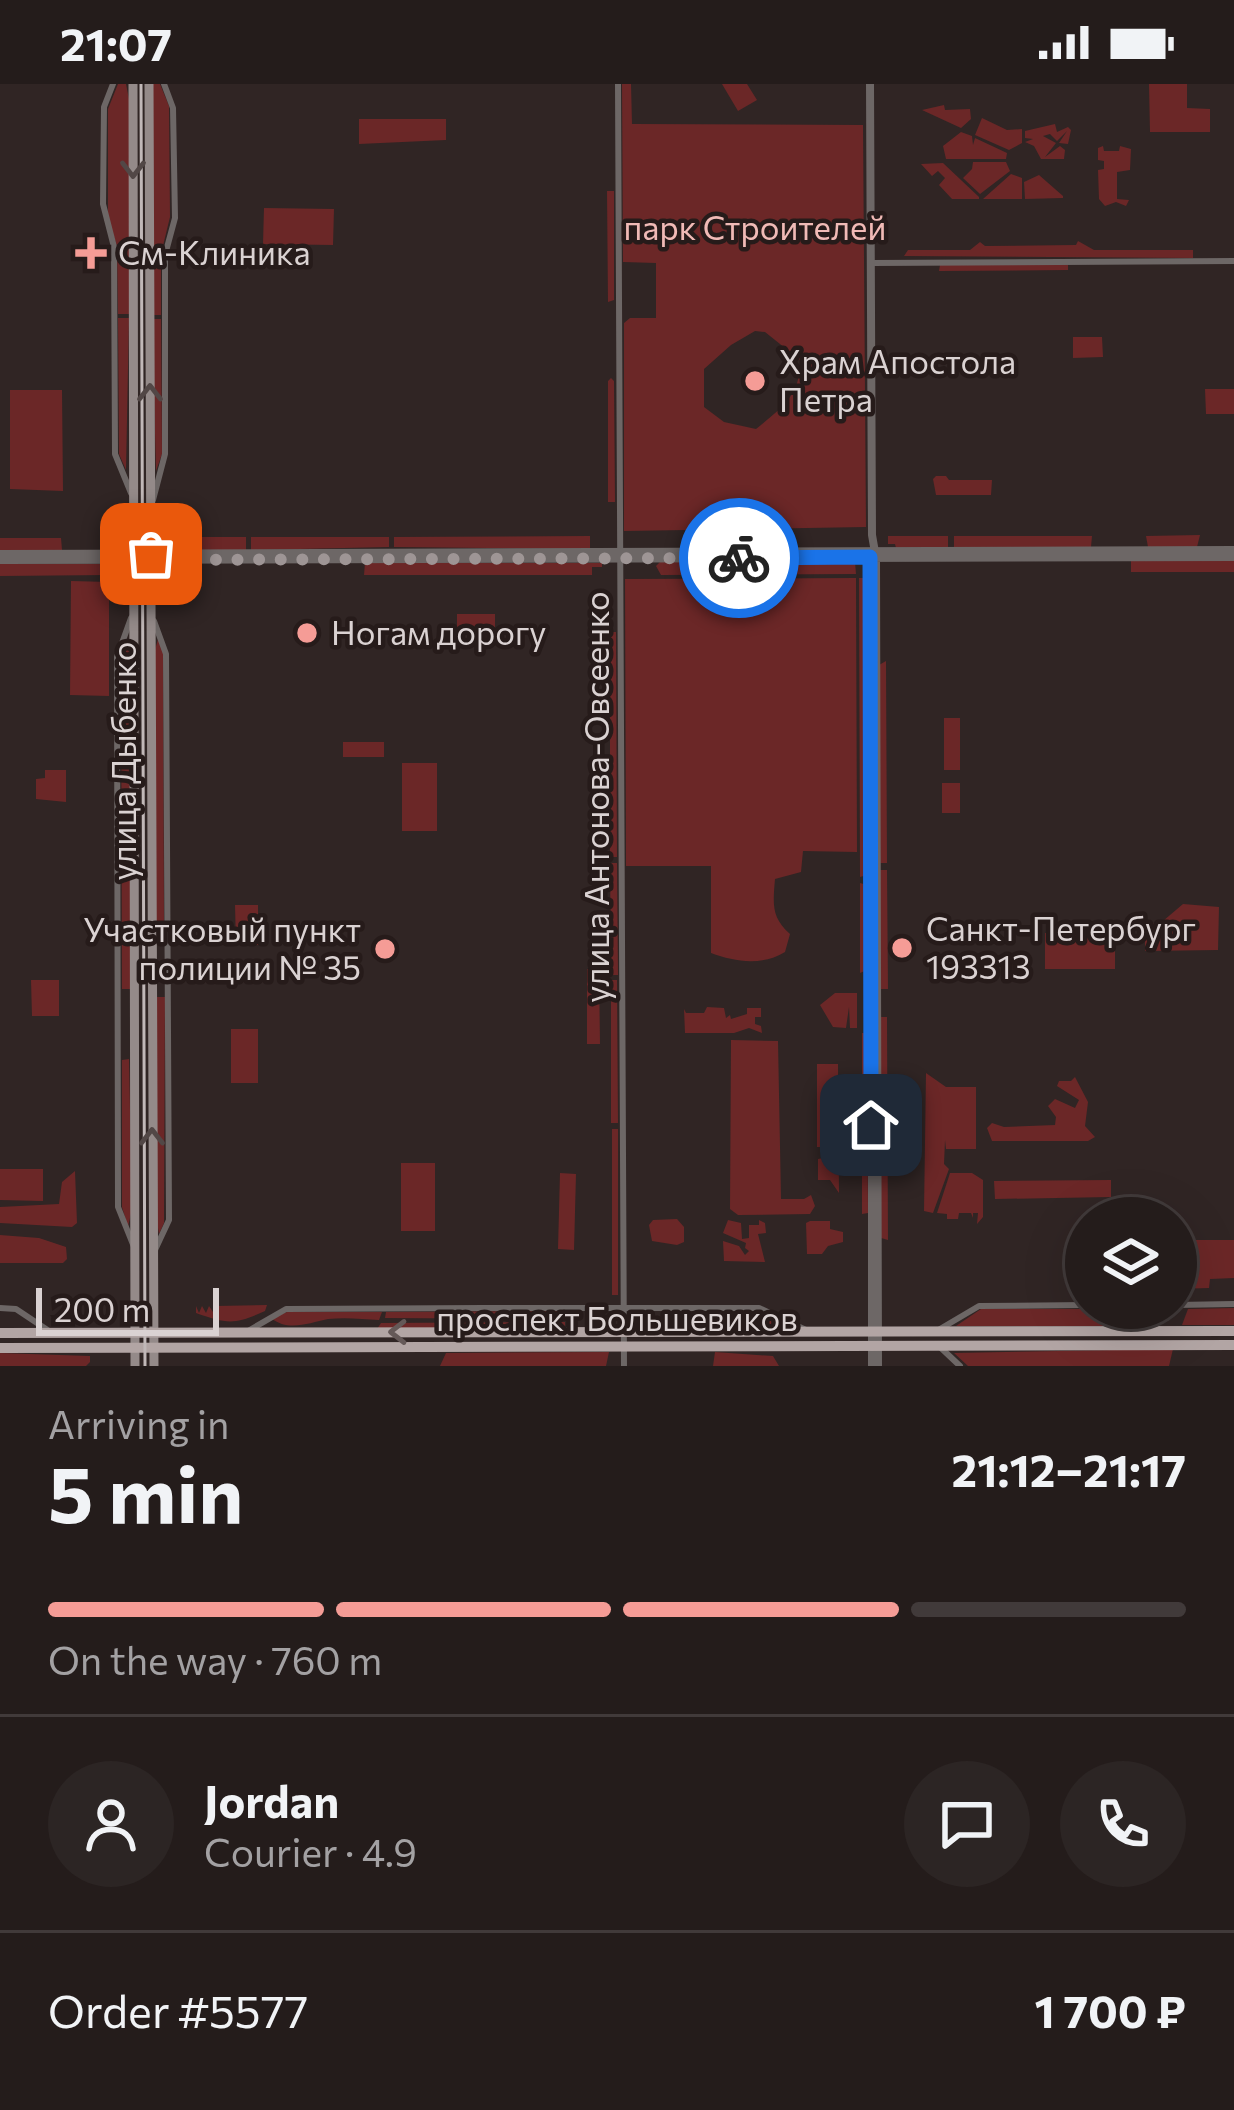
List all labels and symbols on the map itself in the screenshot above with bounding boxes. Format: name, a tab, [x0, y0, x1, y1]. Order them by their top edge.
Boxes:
one-way arrow	[120, 160, 146, 179]
park label: парк Строителей	[624, 206, 886, 247]
place label: См-Клиника	[118, 231, 311, 272]
marker: См-Клиника	[75, 237, 107, 269]
place label: Храм Апостола Петра	[779, 340, 1016, 419]
marker: Храм Апостола Петра	[742, 368, 768, 394]
one-way arrow	[137, 383, 163, 402]
courier	[679, 498, 799, 618]
pin	[100, 503, 202, 605]
street label: улица Антонова-Овсеенко	[575, 591, 616, 1003]
place label: Ногам дорогу	[331, 611, 546, 652]
marker: Ногам дорогу	[294, 620, 320, 646]
street label: улица Дыбенко	[102, 641, 143, 881]
place label: Санкт-Петербург 193313	[926, 907, 1196, 986]
place label: Участковый пункт полиции № 35	[83, 908, 361, 987]
marker: Санкт-Петербург 193313	[889, 935, 915, 961]
marker: Участковый пункт полиции № 35	[372, 936, 398, 962]
pin	[820, 1074, 922, 1176]
one-way arrow	[139, 1127, 165, 1145]
scale bar	[36, 1282, 219, 1335]
street label: проспект Большевиков	[436, 1297, 798, 1338]
one-way arrow	[388, 1319, 406, 1345]

